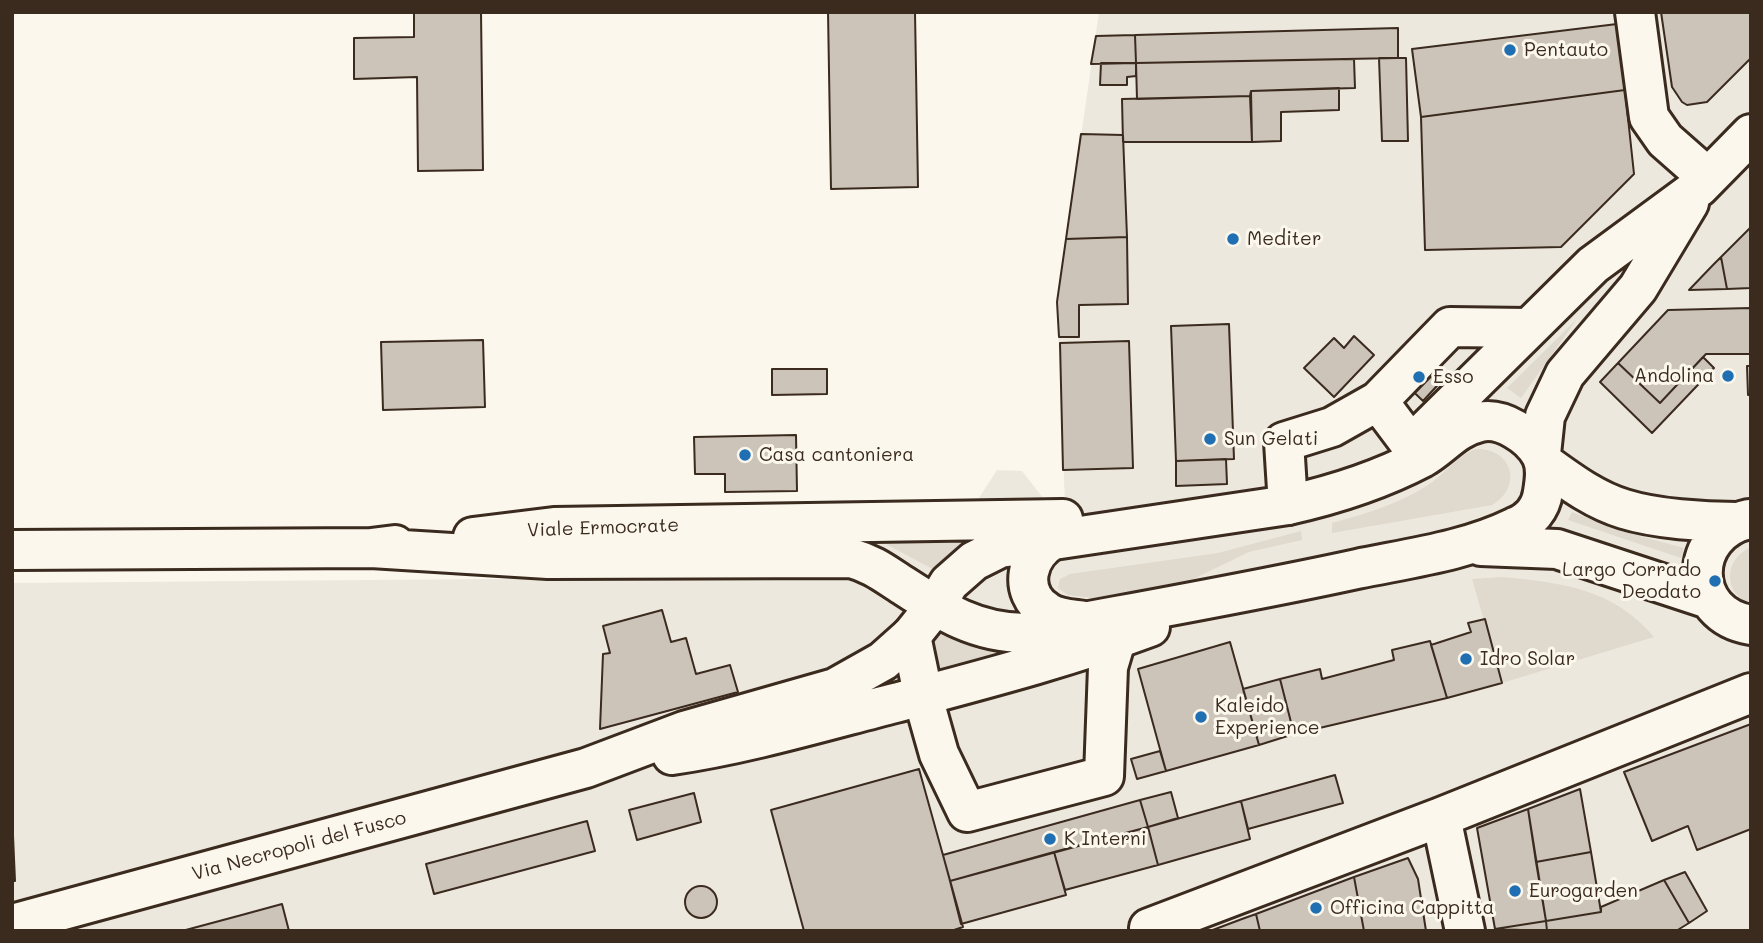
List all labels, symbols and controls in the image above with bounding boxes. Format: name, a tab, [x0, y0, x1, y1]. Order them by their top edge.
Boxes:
place label: Pentauto	[1524, 39, 1608, 61]
marker: Pentauto	[1502, 42, 1518, 58]
place label: Mediter	[1247, 228, 1321, 250]
marker: Mediter	[1225, 231, 1241, 247]
place label: Andolina	[1634, 365, 1714, 387]
place label: Esso	[1433, 366, 1474, 388]
marker: Andolina	[1720, 368, 1736, 384]
marker: Esso	[1411, 369, 1427, 385]
place label: Sun Gelati	[1224, 428, 1318, 450]
marker: Sun Gelati	[1202, 431, 1218, 447]
place label: Casa cantoniera	[759, 444, 914, 466]
marker: Casa cantoniera	[737, 447, 753, 463]
street label: Viale Ermocrate	[527, 514, 679, 542]
place label: Largo Corrado Deodato	[1562, 559, 1701, 603]
marker: Largo Corrado Deodato	[1707, 573, 1723, 589]
place label: Idro Solar	[1480, 648, 1575, 670]
marker: Idro Solar	[1458, 651, 1474, 667]
place label: Kaleido Experience	[1215, 695, 1320, 739]
marker: Kaleido Experience	[1193, 709, 1209, 725]
street label: Via Necropoli del Fusco	[189, 806, 409, 886]
place label: K Interni	[1064, 828, 1146, 850]
marker: K Interni	[1042, 831, 1058, 847]
place label: Eurogarden	[1529, 880, 1638, 902]
marker: Eurogarden	[1507, 883, 1523, 899]
place label: Officina Cappitta	[1330, 897, 1494, 919]
marker: Officina Cappitta	[1308, 900, 1324, 916]

